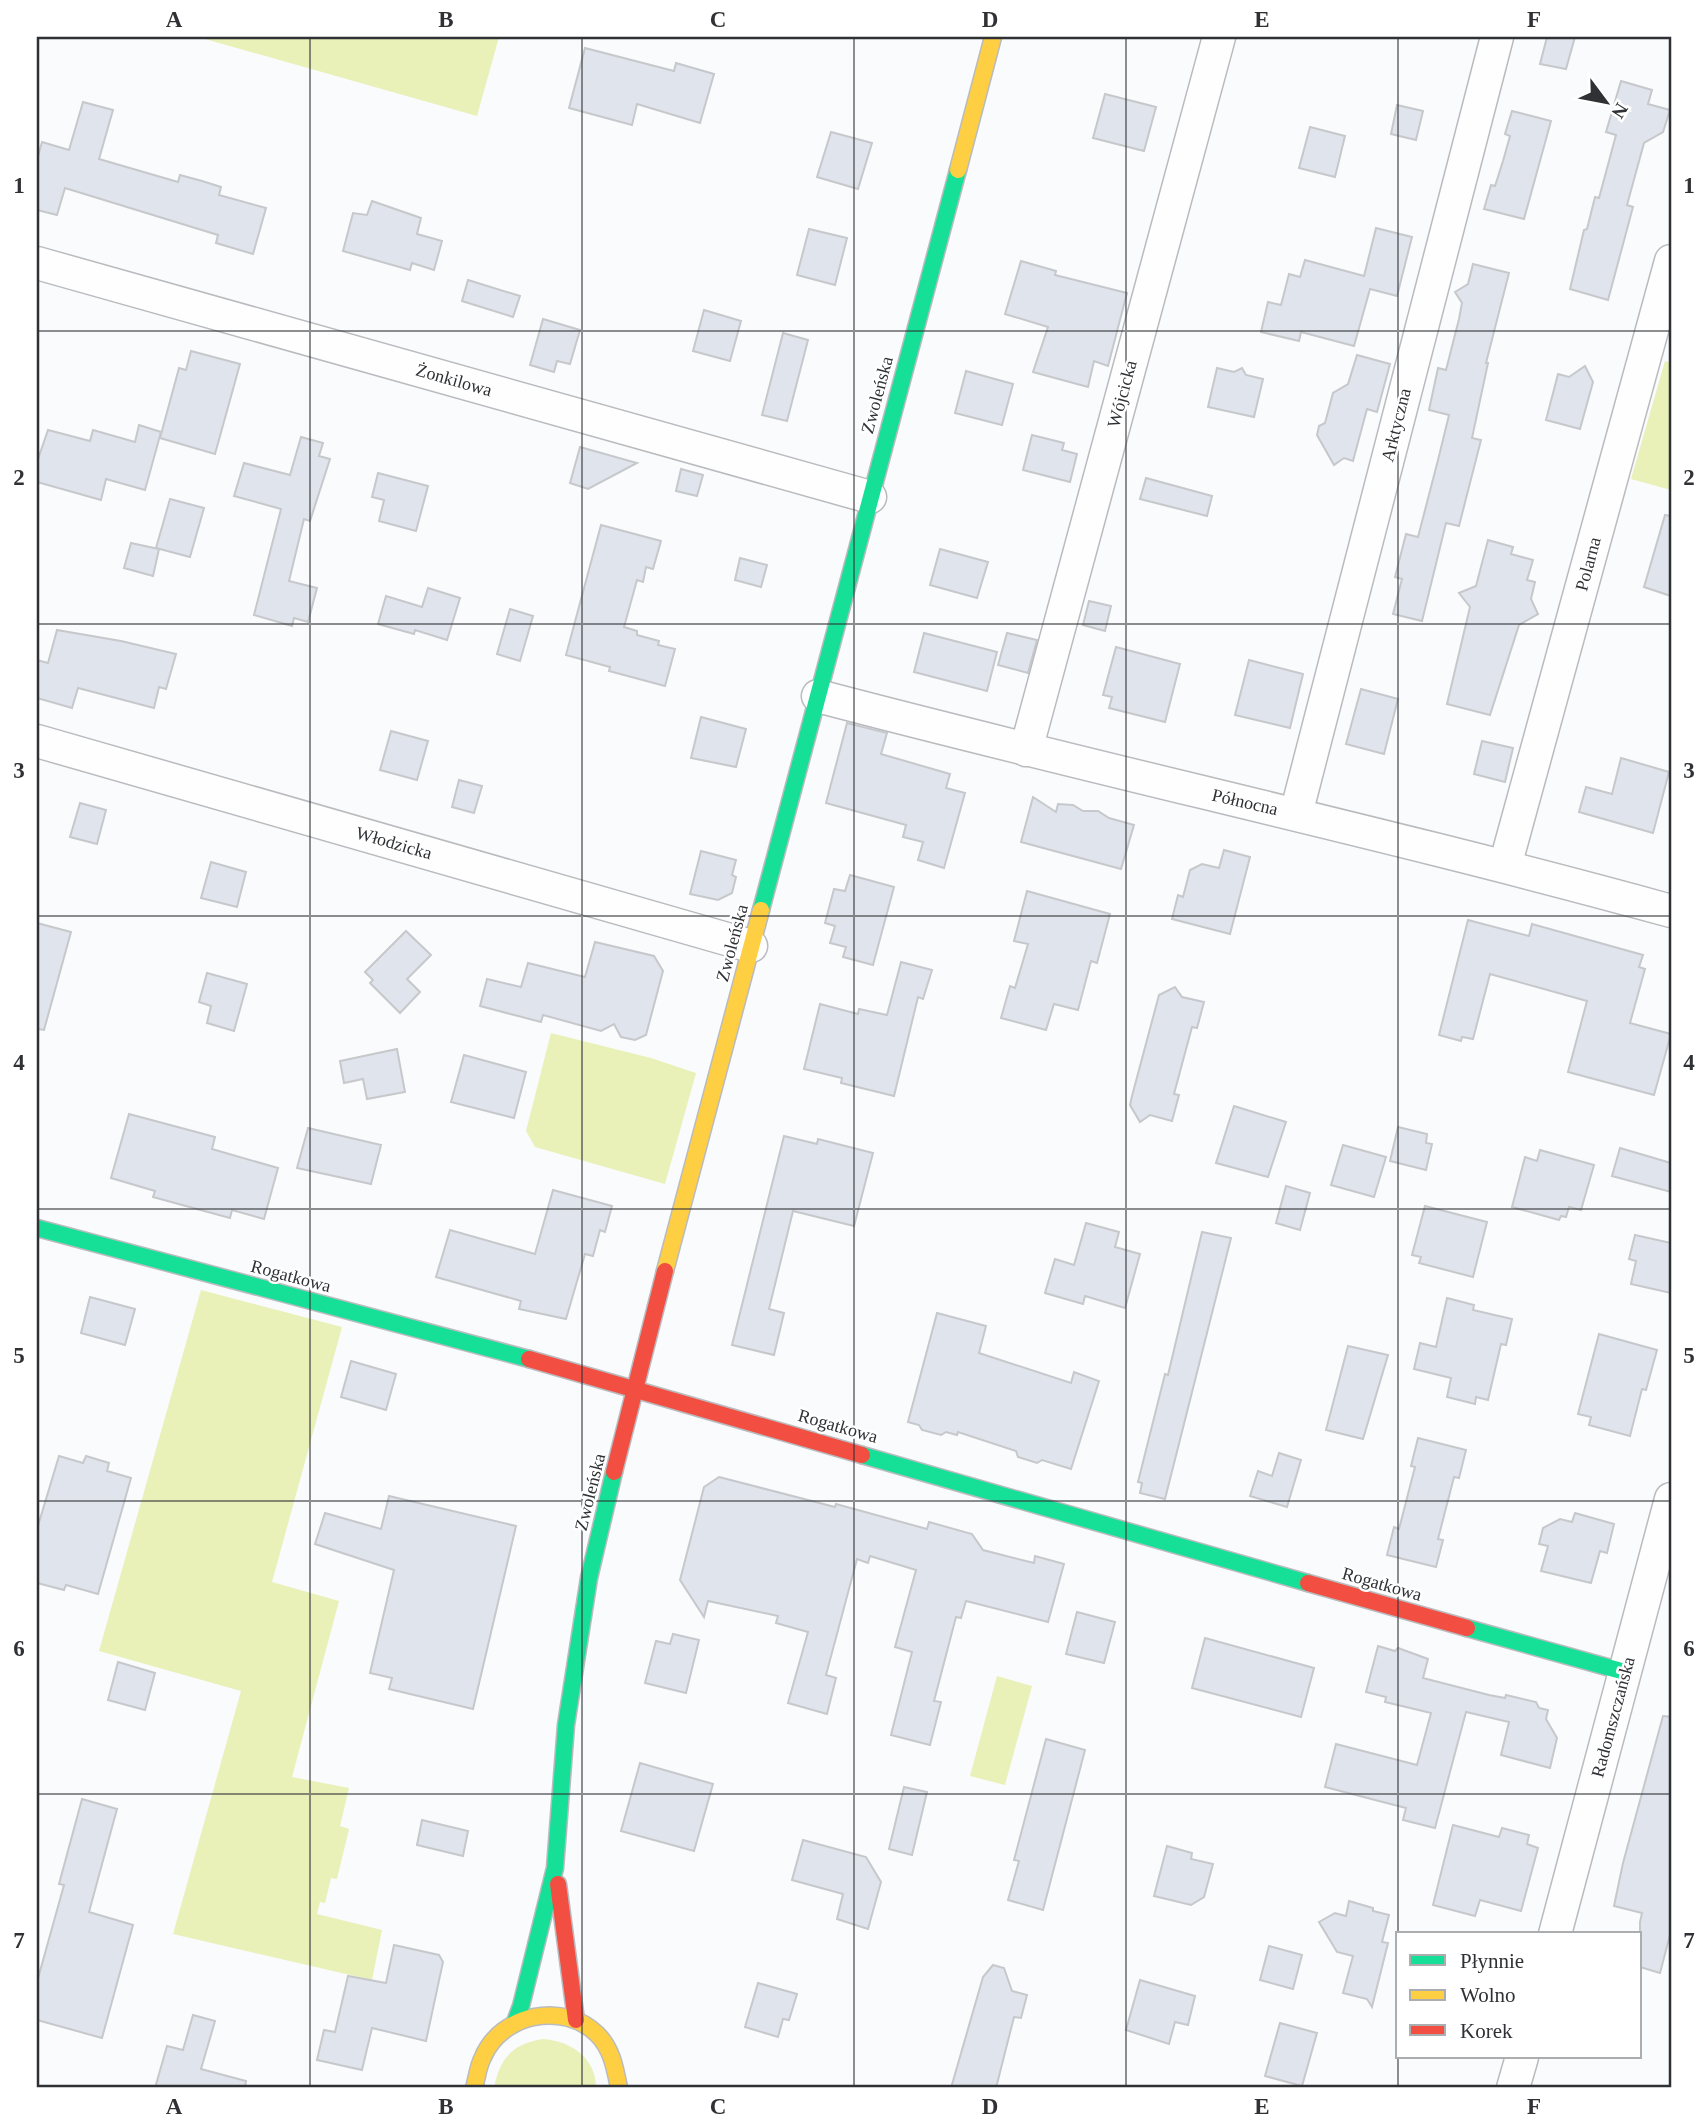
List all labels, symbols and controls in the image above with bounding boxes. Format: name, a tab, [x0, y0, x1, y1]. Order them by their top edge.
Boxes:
text: A	[166, 7, 183, 32]
text: B	[438, 7, 454, 32]
text: C	[710, 7, 726, 32]
text: D	[982, 7, 998, 32]
text: E	[1254, 7, 1270, 32]
text: F	[1527, 7, 1541, 32]
north arrow	[1572, 66, 1642, 136]
text: N	[1607, 99, 1633, 122]
text: 1	[13, 173, 25, 198]
text: 1	[1683, 173, 1695, 198]
street label: Zwoleńska	[857, 354, 897, 436]
street label: Wójcicka	[1103, 358, 1141, 430]
street label: Żonkilowa	[414, 360, 494, 400]
street label: Arktyczna	[1377, 386, 1415, 464]
text: 2	[13, 465, 25, 490]
text: 2	[1683, 465, 1695, 490]
street label: Polarna	[1571, 535, 1605, 593]
text: 3	[13, 758, 25, 783]
text: 3	[1683, 758, 1695, 783]
street label: Północna	[1210, 785, 1280, 819]
street label: Włodzicka	[354, 823, 434, 863]
street label: Zwoleńska	[712, 902, 752, 984]
text: 4	[13, 1050, 25, 1075]
text: 4	[1683, 1050, 1695, 1075]
street label: Rogatkowa	[249, 1256, 333, 1296]
text: 5	[13, 1343, 25, 1368]
text: 5	[1683, 1343, 1695, 1368]
street label: Rogatkowa	[796, 1405, 880, 1447]
street label: Zwoleńska	[571, 1451, 609, 1533]
street label: Rogatkowa	[1340, 1563, 1424, 1605]
text: 6	[13, 1636, 25, 1661]
text: 6	[1683, 1636, 1695, 1661]
street label: Radomszczańska	[1587, 1655, 1639, 1779]
text: 7	[13, 1928, 25, 1953]
text: 7	[1683, 1928, 1695, 1953]
legend	[1396, 1932, 1642, 2058]
text: Płynnie	[1460, 1949, 1524, 1973]
text: Wolno	[1460, 1983, 1515, 2007]
text: Korek	[1460, 2019, 1513, 2043]
text: A	[166, 2094, 183, 2119]
text: B	[438, 2094, 454, 2119]
text: C	[710, 2094, 726, 2119]
text: D	[982, 2094, 998, 2119]
text: E	[1254, 2094, 1270, 2119]
text: F	[1527, 2094, 1541, 2119]

